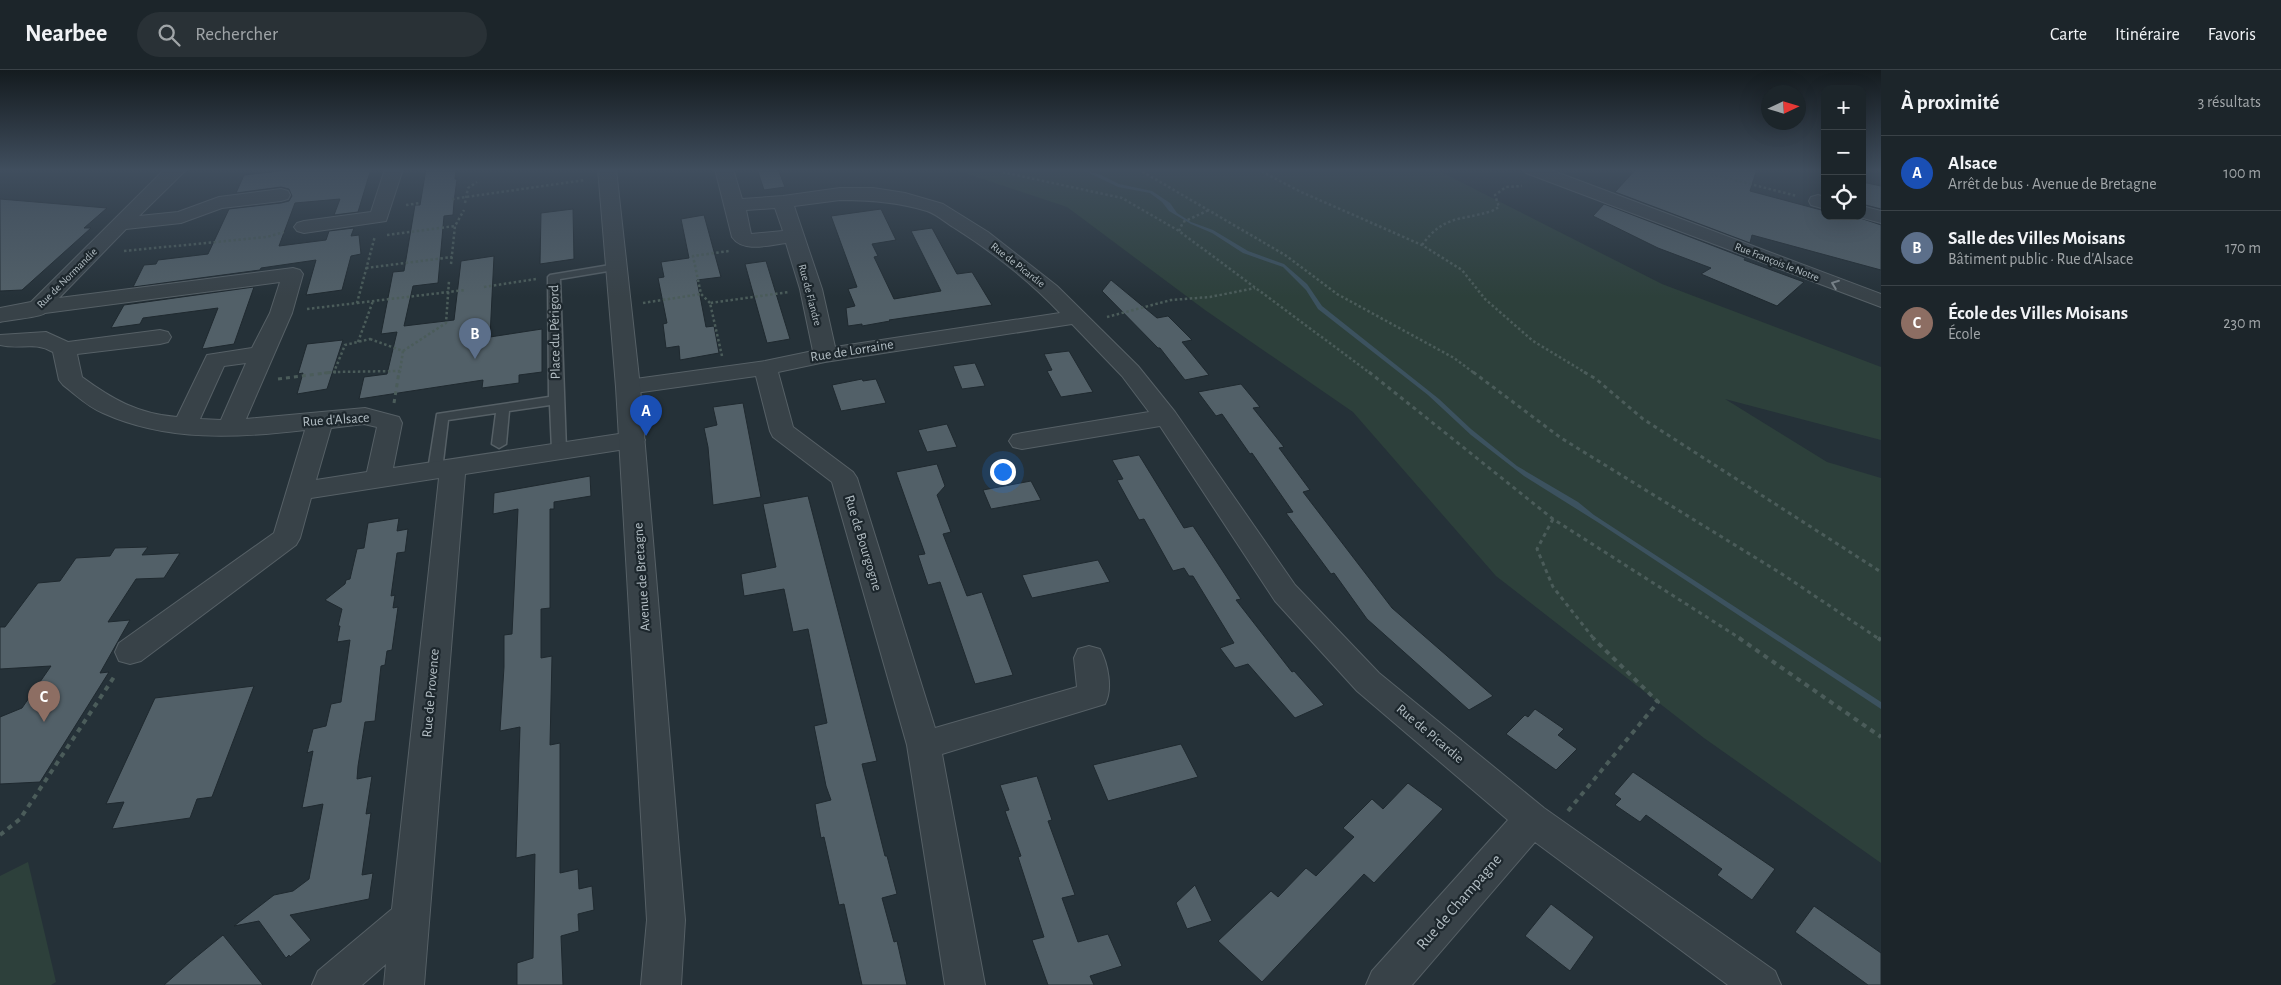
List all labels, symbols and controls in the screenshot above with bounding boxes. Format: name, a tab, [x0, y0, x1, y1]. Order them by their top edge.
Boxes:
search box	[137, 12, 487, 57]
icon: search	[155, 21, 183, 49]
text: Nearbee	[25, 22, 107, 46]
text: Rechercher	[195, 25, 278, 44]
text: Carte	[2050, 26, 2087, 44]
text: Itinéraire	[2115, 26, 2180, 44]
text: Favoris	[2208, 26, 2256, 44]
north arrow	[1761, 85, 1806, 130]
map controls	[1821, 85, 1866, 220]
button: +	[1821, 85, 1866, 130]
text: À proximité	[1901, 92, 1999, 113]
text: 3 résultats	[2198, 94, 2261, 110]
button: −	[1821, 130, 1866, 175]
text: Alsace	[1948, 154, 1997, 173]
text: A	[1912, 165, 1922, 181]
text: 100 m	[2223, 165, 2261, 181]
button: locate	[1821, 175, 1866, 220]
text: Arrêt de bus · Avenue de Bretagne	[1948, 176, 2157, 192]
text: Salle des Villes Moisans	[1948, 229, 2125, 248]
text: B	[1912, 240, 1922, 256]
text: 170 m	[2225, 240, 2261, 256]
street label: Rue de Picardie	[989, 241, 1047, 289]
street label: Rue François le Notre	[1733, 241, 1821, 283]
street label: Rue de Normandie	[35, 246, 99, 310]
text: Bâtiment public · Rue d'Alsace	[1948, 251, 2133, 267]
street label: Rue de Flandre	[796, 263, 824, 327]
one-way arrow	[1832, 280, 1840, 290]
street label: Place du Périgord	[547, 285, 563, 379]
text: École des Villes Moisans	[1948, 304, 2128, 323]
text: C	[1913, 315, 1921, 331]
text: 230 m	[2223, 315, 2261, 331]
pin: B	[459, 318, 491, 359]
text: École	[1948, 326, 1981, 342]
street label: Rue de Lorraine	[809, 338, 895, 364]
pin: A	[630, 395, 662, 436]
street label: Rue d'Alsace	[302, 411, 370, 429]
your location	[990, 459, 1016, 485]
street label: Rue de Bourgogne	[842, 493, 884, 593]
street label: Avenue de Bretagne	[631, 522, 653, 632]
street label: Rue de Provence	[420, 648, 442, 738]
pin: C	[28, 681, 60, 722]
street label: Rue de Picardie	[1394, 702, 1466, 766]
street label: Rue de Champagne	[1413, 851, 1505, 953]

